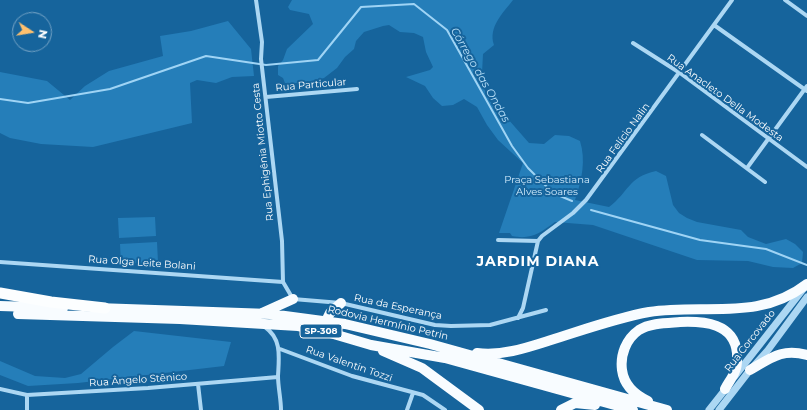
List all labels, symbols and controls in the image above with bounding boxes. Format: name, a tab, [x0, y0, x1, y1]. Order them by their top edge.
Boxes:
north arrow	[12, 12, 52, 52]
water label: Córrego das Ondas	[447, 25, 513, 125]
text: N	[35, 28, 51, 40]
street label: Rua Anacleto Della Modesta	[665, 52, 785, 144]
street label: Rua Particular	[275, 76, 347, 94]
street label: Rua Ephigênia Miotto Cesta	[250, 82, 276, 222]
street label: Rua Felício Nalin	[594, 101, 652, 175]
park label: Praça Sebastiana Alves Soares	[504, 174, 590, 198]
street label: Rua Olga Leite Bolani	[88, 253, 196, 273]
district label: JARDIM DIANA	[477, 254, 599, 270]
street label: Rua da Esperança	[353, 292, 443, 322]
street label: Rodovia Hermínio Petrin	[327, 303, 449, 343]
street label: Rua Corcovado	[722, 308, 778, 374]
road number: SP-308	[300, 324, 342, 338]
street label: Rua Valentin Tozzi	[304, 344, 394, 384]
street label: Rua Ângelo Stênico	[89, 371, 187, 389]

